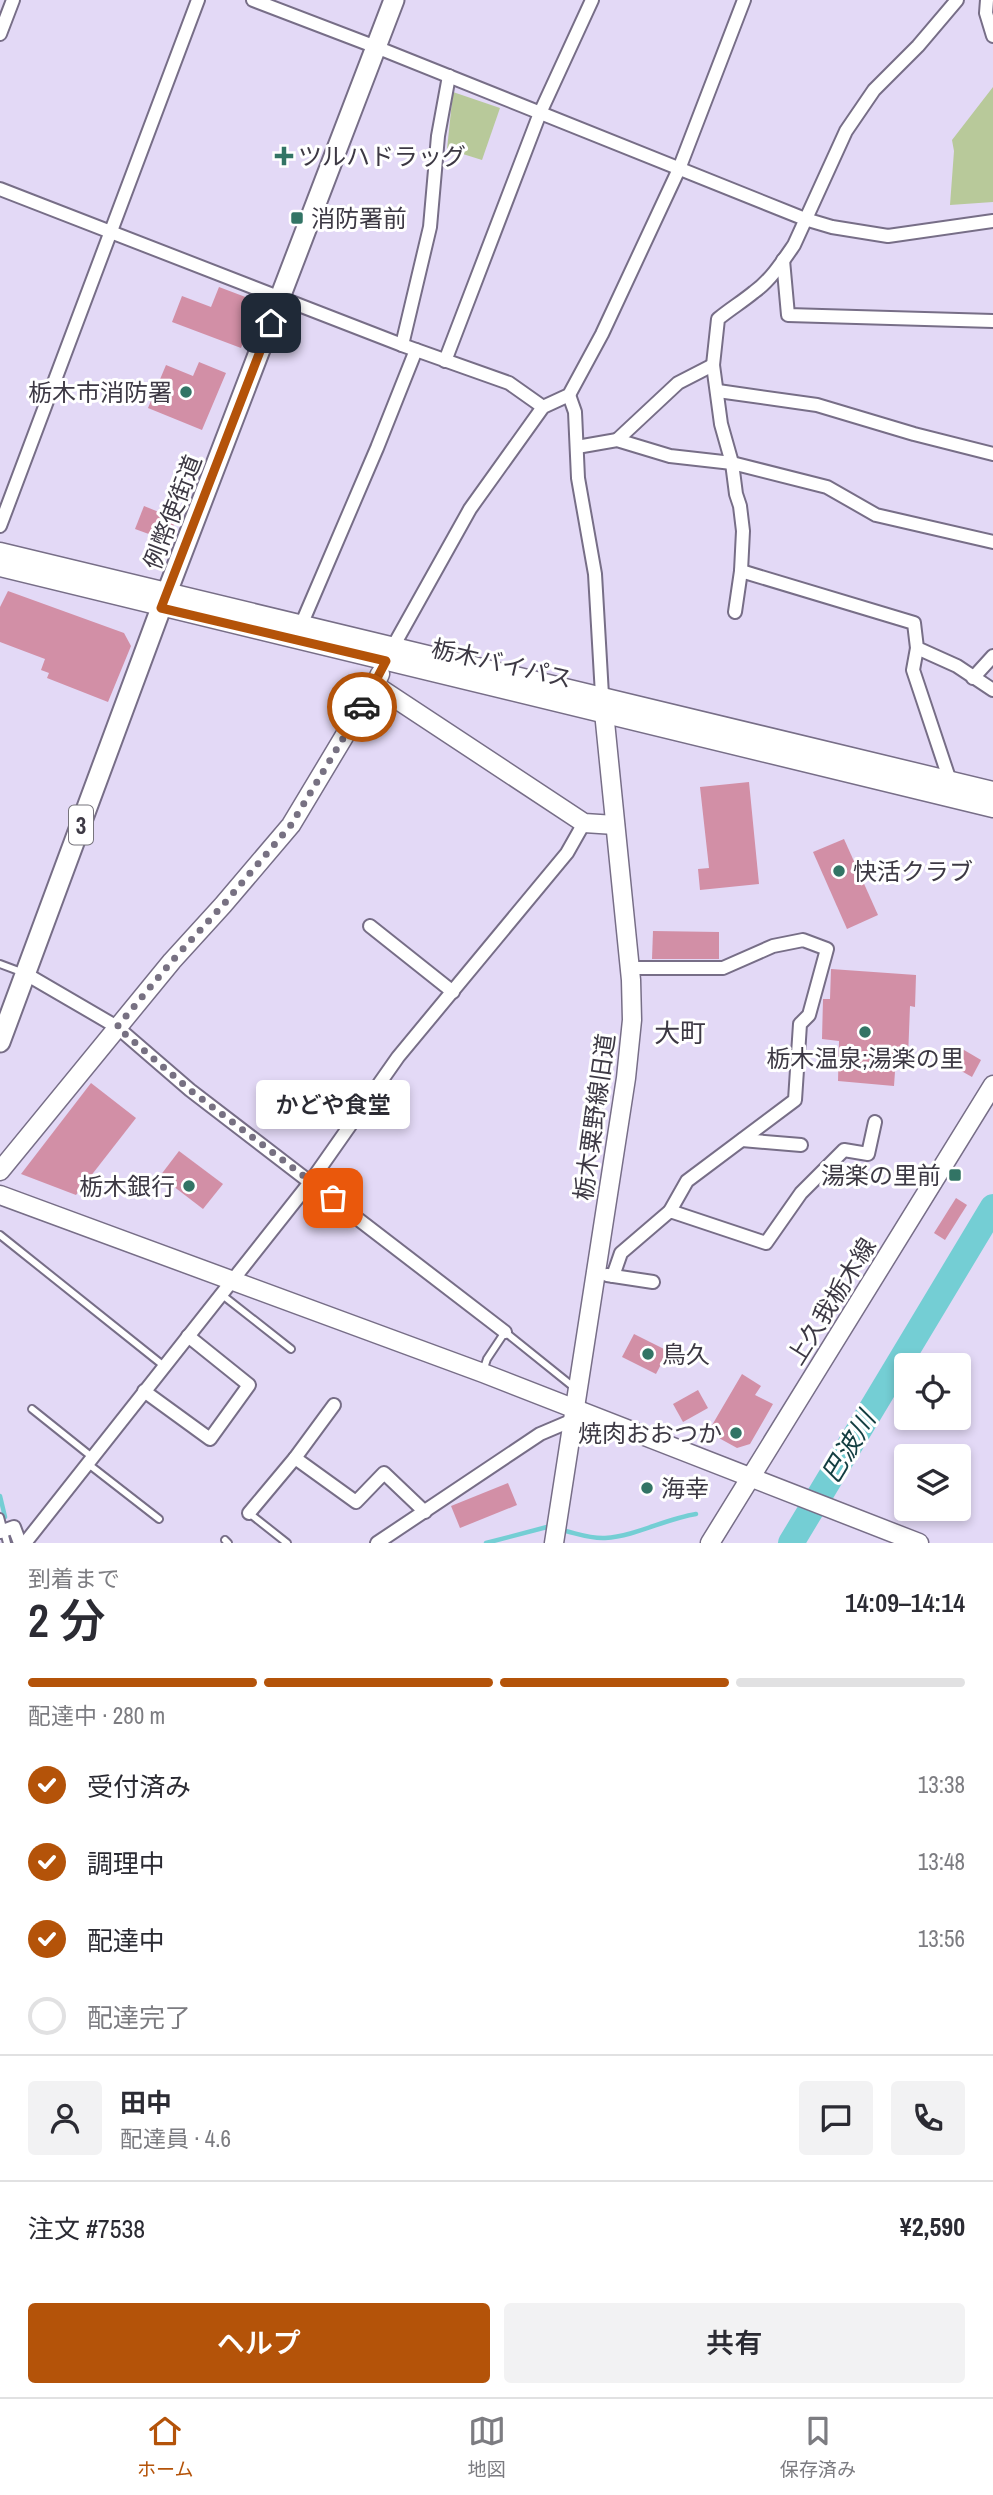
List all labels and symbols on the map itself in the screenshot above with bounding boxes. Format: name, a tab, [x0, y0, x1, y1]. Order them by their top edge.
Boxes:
place label: ツルハドラッグ	[298, 140, 466, 172]
marker: ツルハドラッグ	[276, 148, 292, 164]
place label: 消防署前	[311, 202, 407, 234]
marker: 消防署前	[289, 210, 305, 226]
pin	[241, 293, 301, 353]
place label: 栃木市消防署	[28, 376, 172, 408]
marker: 栃木市消防署	[178, 384, 194, 400]
street label: 例幣使街道	[136, 450, 208, 574]
street label: 栃木バイパス	[428, 631, 576, 695]
courier	[327, 672, 397, 742]
road number: 3	[69, 806, 93, 845]
place label: 快活クラブ	[853, 855, 973, 887]
marker: 快活クラブ	[831, 863, 847, 879]
district label: 大町	[654, 1015, 706, 1050]
marker: 栃木温泉;湯楽の里	[857, 1024, 873, 1040]
street label: 栃木粟野線旧道	[566, 1032, 622, 1202]
place label: 栃木温泉;湯楽の里	[766, 1042, 964, 1074]
callout: かどや食堂	[256, 1079, 410, 1128]
place label: 湯楽の里前	[821, 1159, 941, 1191]
marker: 湯楽の里前	[947, 1167, 963, 1183]
pin	[303, 1168, 363, 1228]
place label: 栃木銀行	[79, 1170, 175, 1202]
marker: 栃木銀行	[181, 1178, 197, 1194]
street label: 上久我栃木線	[779, 1231, 883, 1371]
place label: 鳥久	[662, 1338, 710, 1370]
marker: 鳥久	[640, 1346, 656, 1362]
water label: 巴波川	[813, 1402, 885, 1489]
place label: 焼肉おおつか	[578, 1417, 722, 1449]
marker: 焼肉おおつか	[728, 1425, 744, 1441]
place label: 海幸	[661, 1472, 709, 1504]
marker: 海幸	[639, 1480, 655, 1496]

